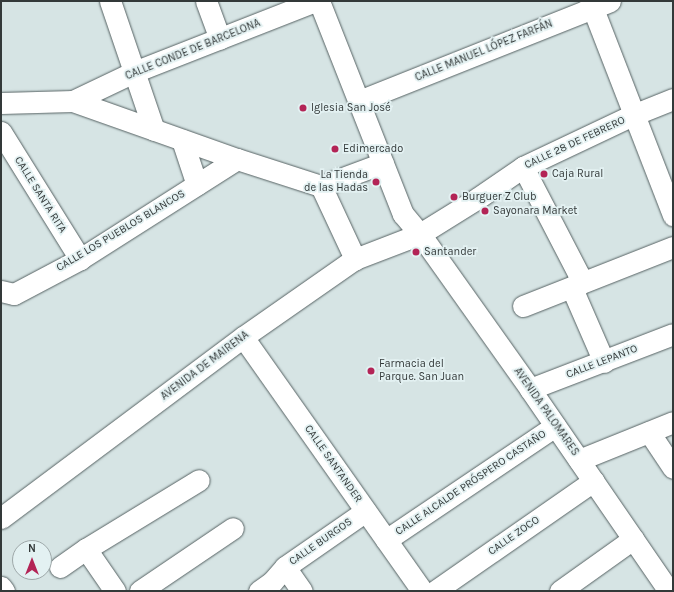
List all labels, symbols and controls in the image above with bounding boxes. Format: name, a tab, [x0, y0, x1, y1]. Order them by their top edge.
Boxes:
street label: CALLE CONDE DE BARCELONA	[124, 17, 262, 83]
street label: CALLE MANUEL LÓPEZ FARFÁN	[413, 17, 555, 85]
place label: Iglesia San José	[311, 101, 391, 115]
marker: Iglesia San José	[298, 103, 308, 113]
street label: CALLE 28 DE FEBRERO	[523, 114, 627, 172]
place label: Edimercado	[343, 142, 403, 156]
marker: Edimercado	[330, 144, 340, 154]
street label: CALLE SANTA RITA	[11, 154, 69, 236]
place label: Caja Rural	[552, 167, 603, 181]
place label: La Tienda de las Hadas	[304, 169, 368, 195]
marker: Caja Rural	[539, 169, 549, 179]
marker: La Tienda de las Hadas	[371, 177, 381, 187]
street label: CALLE LOS PUEBLOS BLANCOS	[54, 187, 188, 275]
place label: Burguer Z Club	[462, 190, 537, 204]
marker: Burguer Z Club	[449, 192, 459, 202]
place label: Sayonara Market	[493, 204, 578, 218]
marker: Sayonara Market	[480, 206, 490, 216]
place label: Santander	[424, 245, 476, 259]
marker: Santander	[411, 247, 421, 257]
street label: AVENIDA DE MAIRENA	[158, 329, 252, 403]
street label: CALLE LEPANTO	[564, 342, 640, 382]
place label: Farmacia del Parque. San Juan	[379, 358, 464, 384]
street label: AVENIDA PALOMARES	[511, 365, 581, 459]
marker: Farmacia del Parque. San Juan	[366, 366, 376, 376]
street label: CALLE SANTANDER	[301, 423, 365, 505]
street label: CALLE ALCALDE PRÓSPERO CASTAÑO	[393, 428, 549, 538]
street label: CALLE ZOCO	[486, 514, 542, 558]
street label: CALLE BURGOS	[287, 515, 355, 569]
north arrow	[12, 540, 52, 580]
text: N	[28, 542, 36, 555]

